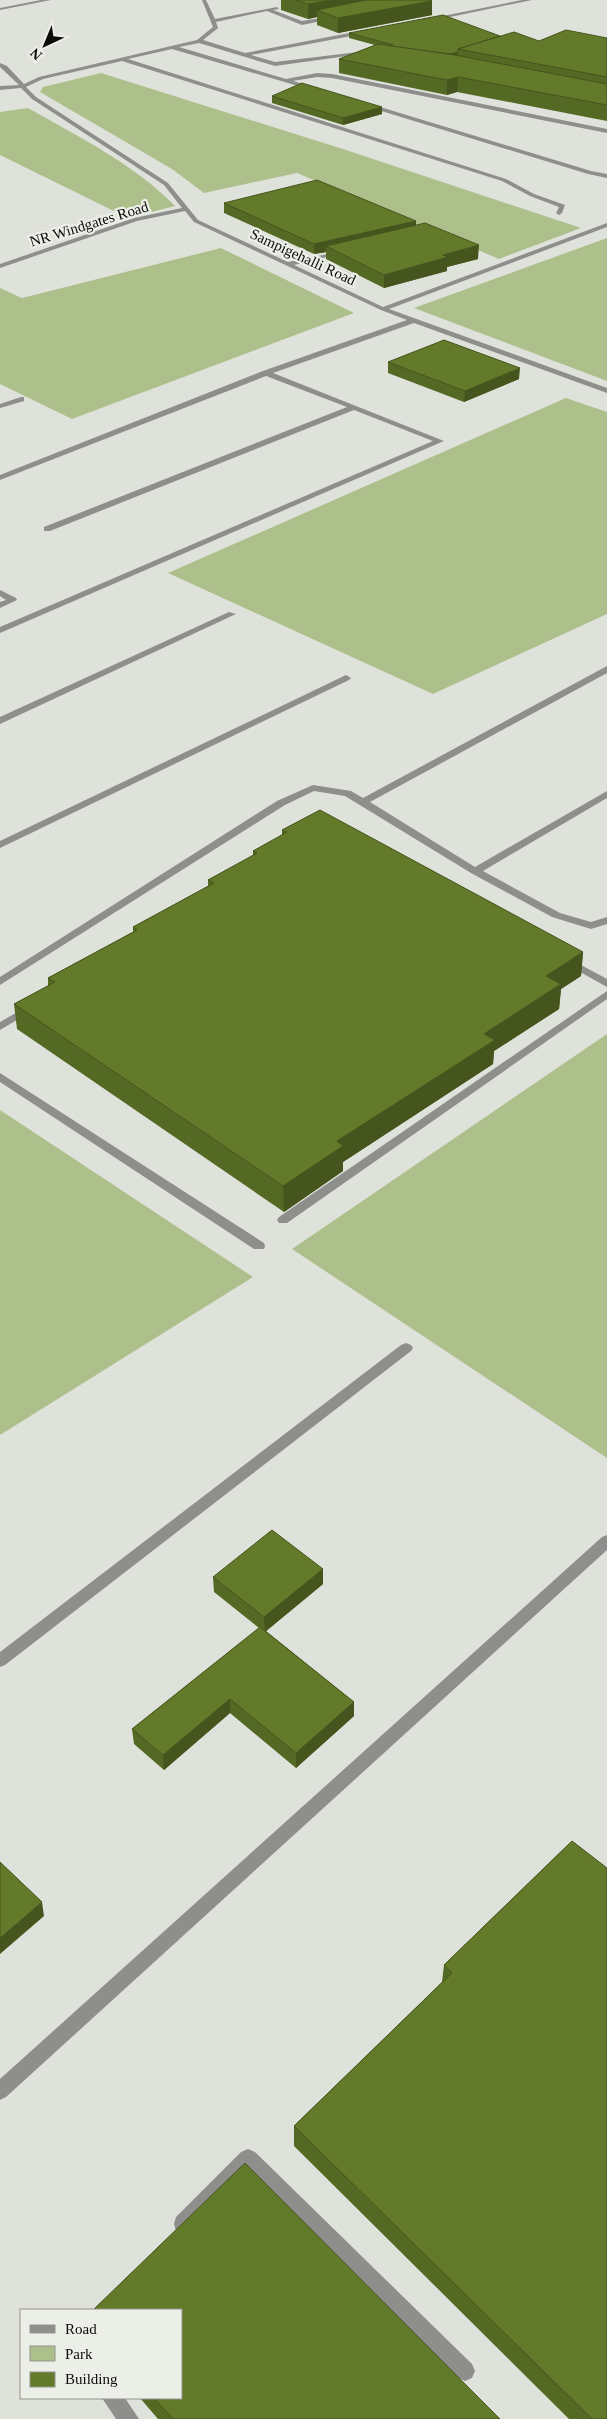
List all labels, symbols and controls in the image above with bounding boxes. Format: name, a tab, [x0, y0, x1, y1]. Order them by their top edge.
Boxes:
north arrow	[20, 20, 70, 70]
text: N	[27, 45, 45, 63]
street label: NR Windgates Road	[28, 198, 151, 250]
street label: Sampigehalli Road	[248, 226, 359, 289]
legend	[20, 2309, 182, 2399]
text: Road	[65, 2321, 97, 2337]
text: Park	[65, 2346, 93, 2362]
text: Building	[65, 2371, 118, 2387]

